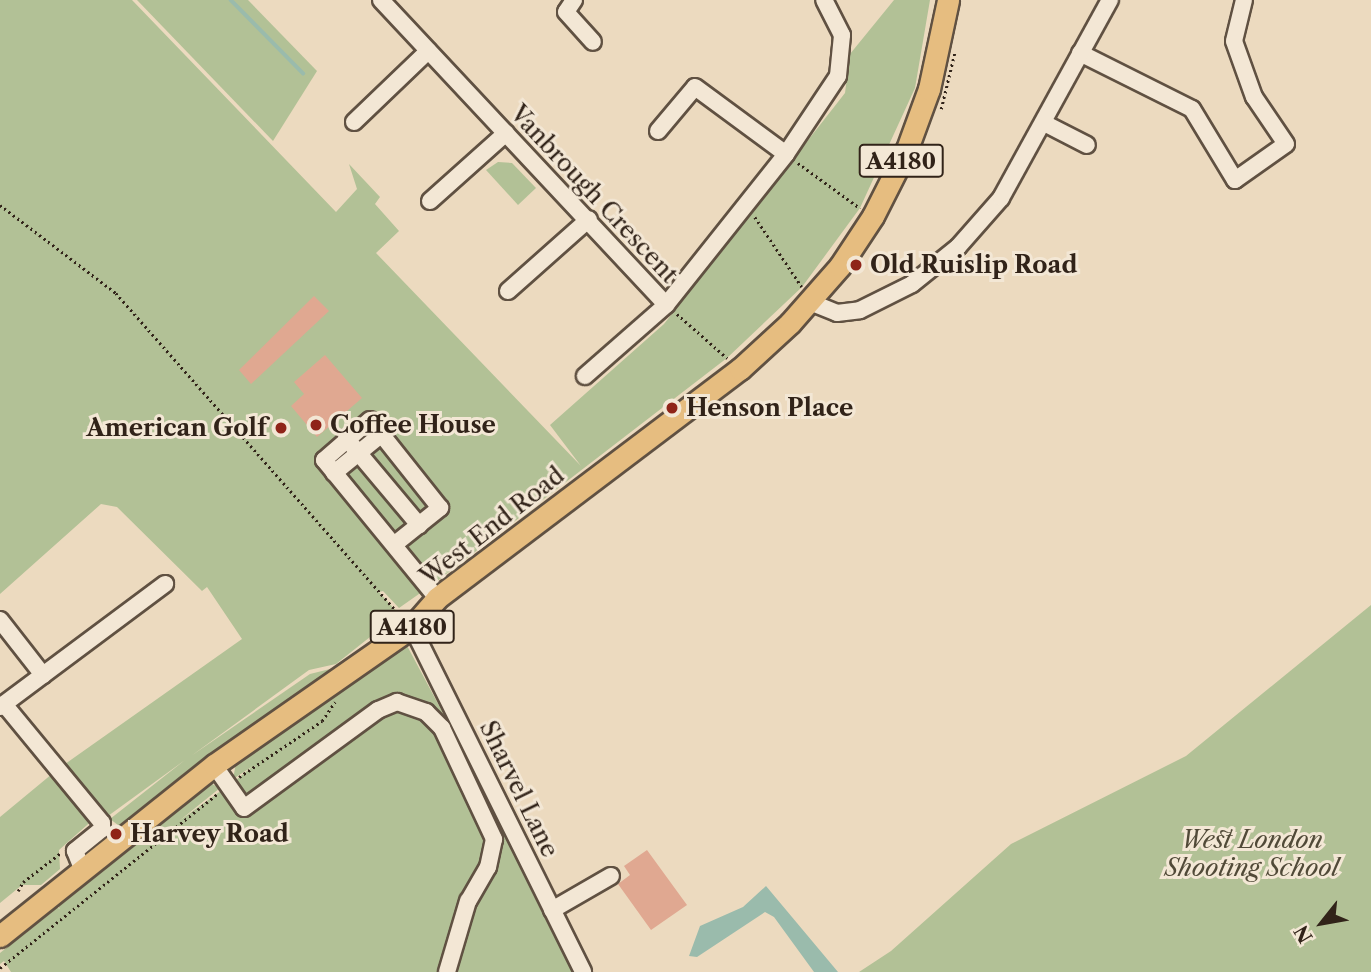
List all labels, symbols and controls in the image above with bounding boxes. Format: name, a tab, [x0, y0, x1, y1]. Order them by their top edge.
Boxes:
street label: Vanbrough Crescent	[504, 99, 684, 289]
road number: A4180	[857, 142, 945, 180]
place label: Old Ruislip Road	[870, 251, 1077, 279]
marker: Old Ruislip Road	[848, 257, 864, 273]
place label: Henson Place	[686, 394, 853, 422]
marker: Henson Place	[664, 400, 680, 416]
place label: Coffee House	[330, 411, 496, 439]
place label: American Golf	[86, 414, 267, 442]
marker: Coffee House	[308, 417, 324, 433]
marker: American Golf	[273, 420, 289, 436]
street label: West End Road	[414, 461, 570, 591]
road number: A4180	[368, 608, 456, 646]
street label: Sharvel Lane	[474, 716, 564, 862]
place label: Harvey Road	[130, 820, 290, 848]
marker: Harvey Road	[108, 826, 124, 842]
park label: West London Shooting School	[1165, 826, 1339, 882]
north arrow	[1287, 888, 1357, 958]
text: N	[1289, 921, 1318, 947]

